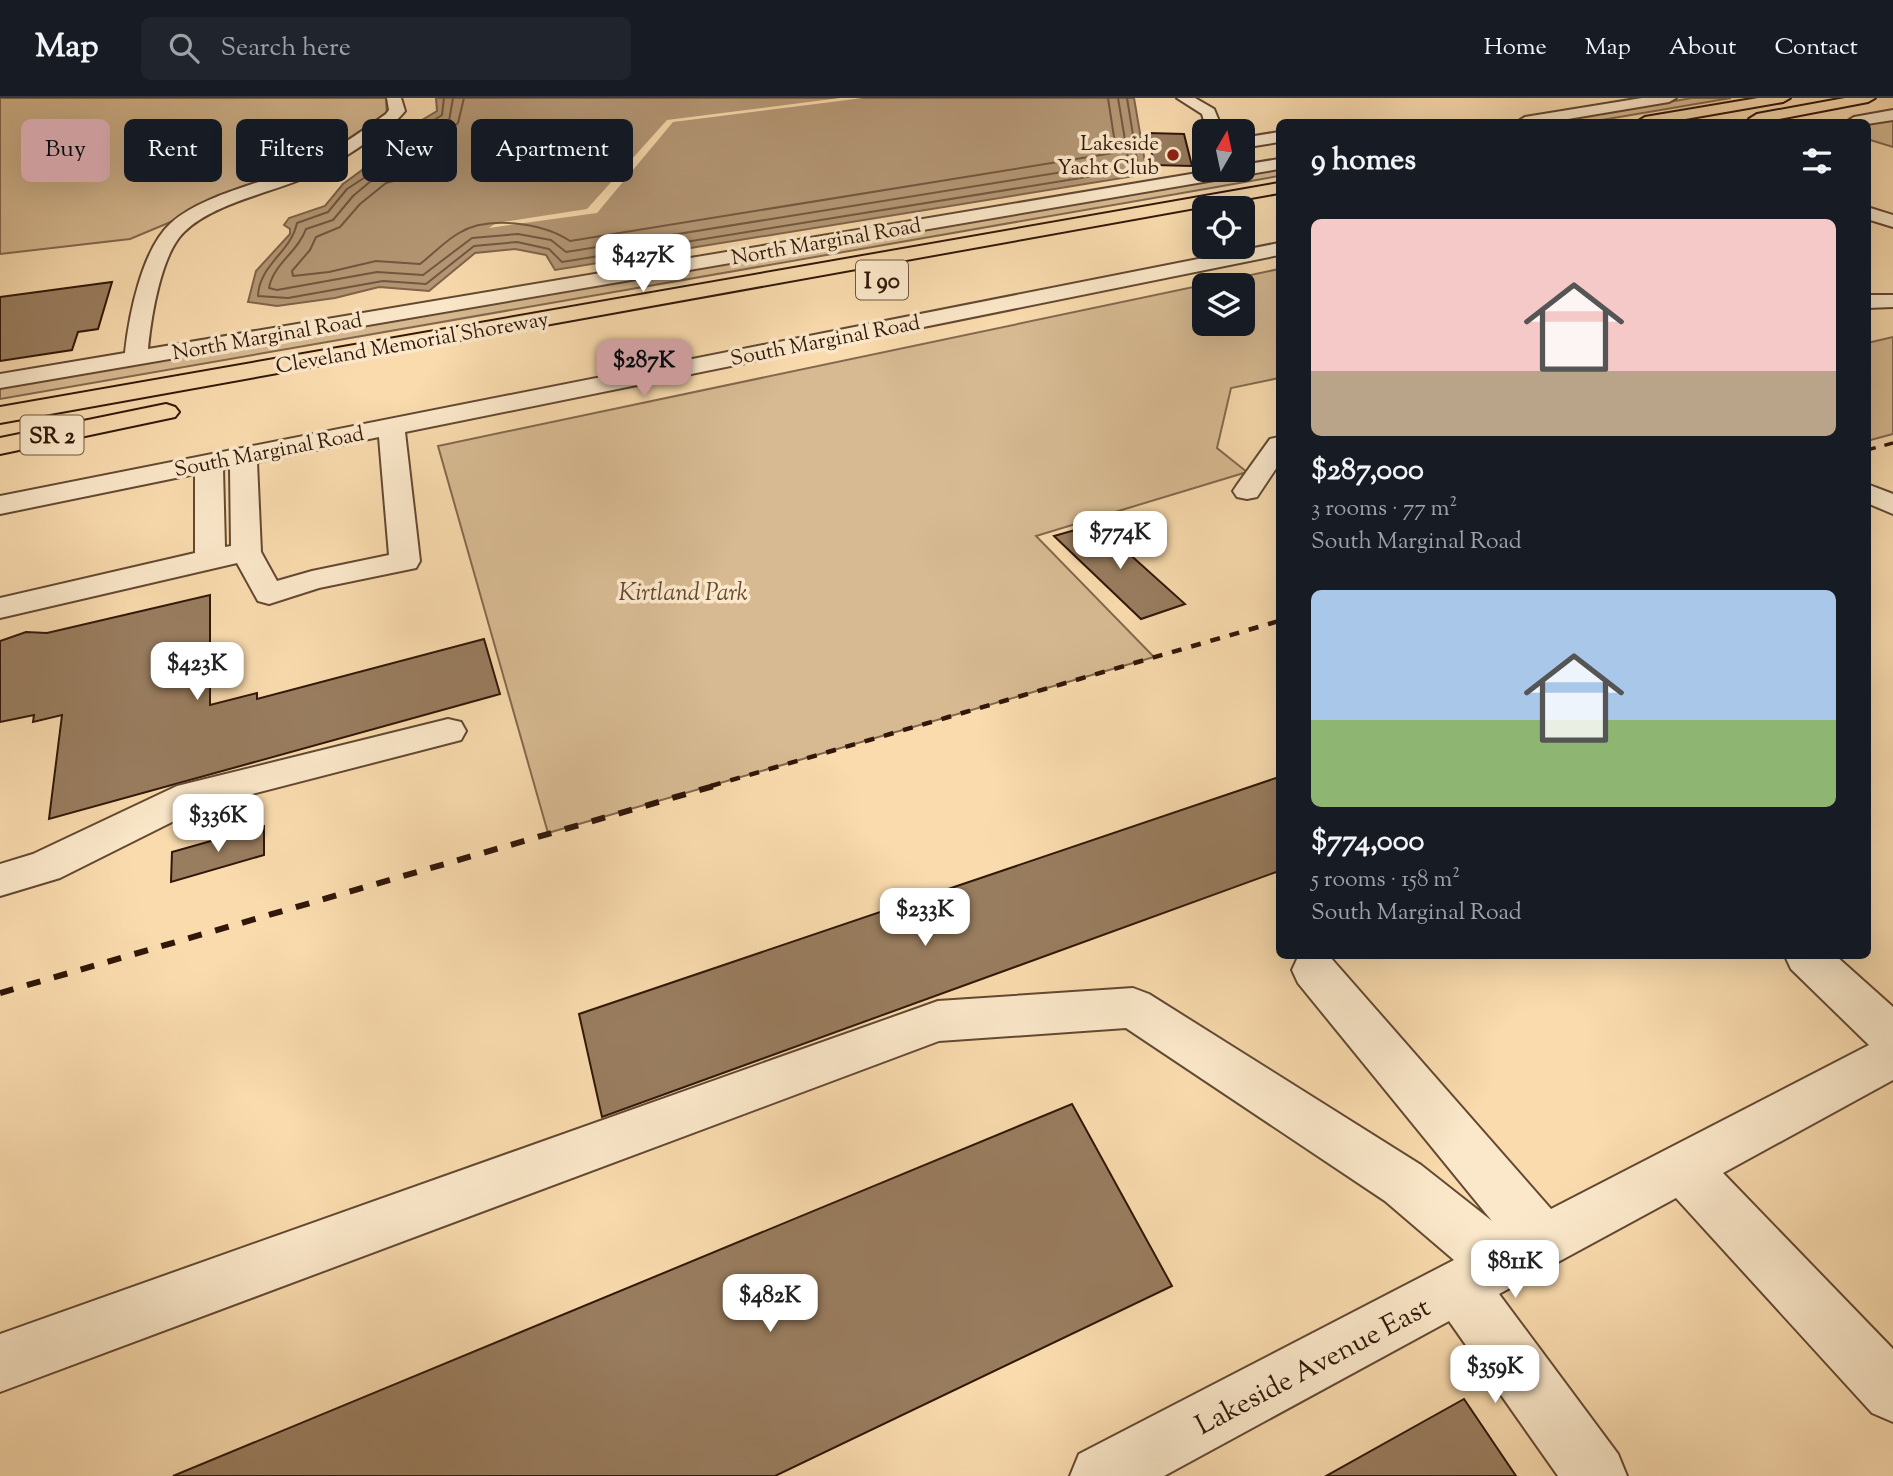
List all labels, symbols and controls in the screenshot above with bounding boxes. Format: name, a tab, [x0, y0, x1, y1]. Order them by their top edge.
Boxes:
search box	[141, 17, 631, 80]
text: Map	[35, 24, 99, 72]
icon: search	[165, 29, 203, 67]
text: Search here	[221, 30, 351, 67]
text: Home	[1484, 31, 1547, 65]
text: Map	[1585, 31, 1631, 65]
text: About	[1669, 31, 1736, 65]
text: Contact	[1774, 31, 1858, 65]
chip: Buy	[21, 119, 110, 182]
chip: Rent	[124, 119, 222, 182]
chip: Filters	[236, 119, 348, 182]
chip: New	[362, 119, 457, 182]
chip: Apartment	[471, 119, 633, 182]
north arrow	[1192, 119, 1255, 182]
map controls	[1192, 119, 1255, 336]
place label: Lakeside Yacht Club	[1057, 130, 1159, 184]
text: 9 homes	[1311, 140, 1416, 183]
icon: filters	[1798, 142, 1836, 180]
marker: Lakeside Yacht Club	[1165, 147, 1181, 163]
button: locate	[1192, 196, 1255, 259]
street label: North Marginal Road	[729, 211, 924, 274]
pin: $427K	[594, 234, 692, 294]
text: $427K	[612, 240, 674, 273]
road number: I 90	[856, 260, 908, 300]
icon: home	[1511, 264, 1637, 390]
button: layers	[1192, 273, 1255, 336]
street label: Cleveland Memorial Shoreway	[274, 305, 552, 383]
street label: North Marginal Road	[170, 306, 365, 369]
street label: South Marginal Road	[728, 309, 923, 375]
pin: $287K	[595, 340, 693, 399]
text: $287K	[613, 345, 675, 378]
road number: SR 2	[20, 416, 84, 454]
street label: South Marginal Road	[172, 420, 367, 486]
text: $287,000	[1311, 450, 1424, 493]
text: 3 rooms · 77 m²	[1311, 493, 1457, 526]
pin: $774K	[1071, 512, 1169, 571]
text: $774K	[1089, 517, 1151, 550]
text: South Marginal Road	[1311, 526, 1522, 559]
park label: Kirtland Park	[618, 577, 748, 611]
icon: home	[1511, 635, 1637, 761]
pin: $423K	[148, 642, 246, 702]
text: $423K	[167, 648, 227, 681]
pin: $336K	[169, 794, 267, 854]
text: $336K	[189, 800, 247, 833]
text: $774,000	[1311, 821, 1424, 864]
text: 5 rooms · 158 m²	[1311, 864, 1460, 897]
pin: $233K	[876, 888, 974, 948]
text: $233K	[896, 894, 954, 927]
text: South Marginal Road	[1311, 897, 1522, 930]
pin: $811K	[1466, 1240, 1564, 1300]
text: $811K	[1487, 1246, 1543, 1279]
pin: $482K	[721, 1274, 819, 1334]
text: $482K	[739, 1280, 801, 1313]
street label: Lakeside Avenue East	[1189, 1289, 1438, 1447]
pin: $359K	[1446, 1346, 1544, 1405]
text: $359K	[1466, 1351, 1524, 1384]

